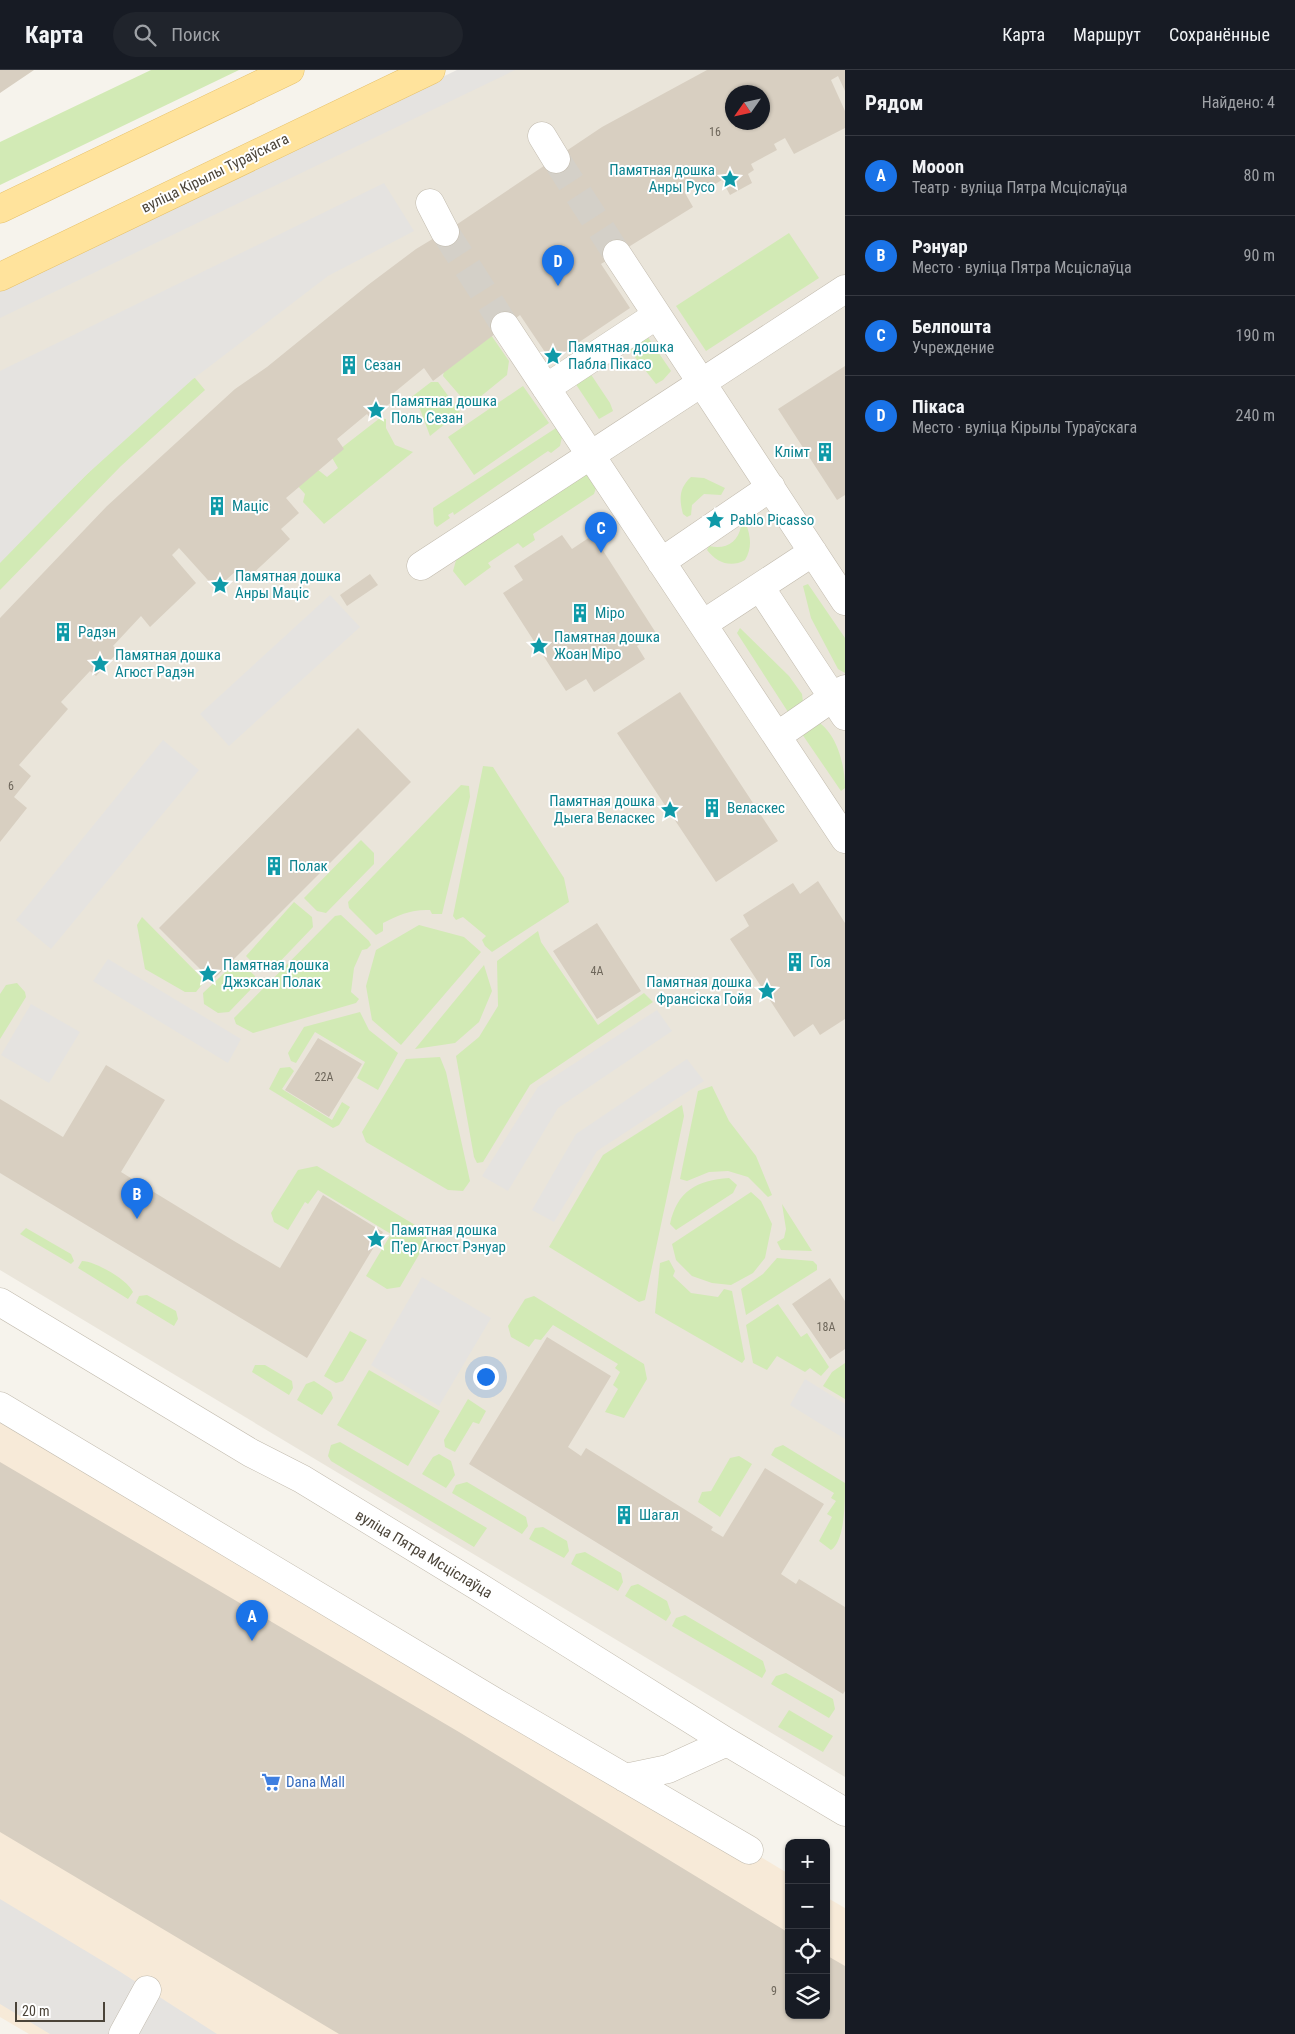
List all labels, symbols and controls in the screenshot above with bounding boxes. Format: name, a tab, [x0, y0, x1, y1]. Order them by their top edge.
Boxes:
search box	[113, 12, 463, 57]
text: Карта	[25, 21, 83, 49]
icon: search	[131, 21, 159, 49]
text: Поиск	[171, 23, 220, 46]
text: Карта	[1002, 24, 1045, 45]
text: Маршрут	[1073, 24, 1141, 45]
text: Сохранённые	[1169, 24, 1270, 45]
north arrow	[725, 85, 770, 130]
text: Рядом	[865, 91, 924, 115]
text: Найдено: 4	[1202, 93, 1275, 112]
house number: 16	[709, 125, 721, 139]
street label: вуліца Кірылы Тураўскага	[138, 129, 292, 217]
text: Mooon	[912, 155, 964, 178]
place label: Памятная дошка Анры Русо	[609, 161, 715, 196]
text: A	[876, 166, 886, 185]
text: 80 m	[1243, 166, 1275, 185]
place icon: Памятная дошка Анры Русо	[719, 168, 741, 190]
text: Театр · вуліца Пятра Мсціслаўца	[912, 178, 1127, 197]
text: Рэнуар	[912, 235, 968, 258]
pin: D	[542, 245, 574, 286]
text: B	[877, 246, 885, 265]
text: 90 m	[1243, 246, 1275, 265]
text: Место · вуліца Пятра Мсціслаўца	[912, 258, 1132, 277]
text: Белпошта	[912, 315, 991, 338]
text: C	[876, 326, 886, 345]
text: 190 m	[1236, 326, 1275, 345]
place label: Памятная дошка Пабла Пікасо	[568, 338, 674, 373]
text: Учреждение	[912, 338, 994, 357]
place icon: Памятная дошка Пабла Пікасо	[542, 345, 564, 367]
building icon: Сезан	[338, 354, 360, 376]
place label: Сезан	[364, 356, 401, 374]
place label: Памятная дошка Поль Сезан	[391, 392, 497, 427]
text: Пікаса	[912, 395, 965, 418]
place icon: Памятная дошка Поль Сезан	[365, 399, 387, 421]
text: D	[876, 406, 886, 425]
text: 240 m	[1236, 406, 1275, 425]
text: Место · вуліца Кірылы Тураўскага	[912, 418, 1137, 437]
building icon: Клімт	[814, 441, 836, 463]
place label: Клімт	[774, 443, 810, 461]
building icon: Маціс	[206, 495, 228, 517]
place label: Маціс	[232, 497, 269, 515]
place icon: Pablo Picasso	[704, 509, 726, 531]
place label: Pablo Picasso	[730, 511, 814, 529]
pin: C	[585, 512, 617, 553]
place label: Памятная дошка Анры Маціс	[235, 567, 341, 602]
place icon: Памятная дошка Анры Маціс	[209, 574, 231, 596]
building icon: Міро	[569, 602, 591, 624]
place label: Міро	[595, 604, 625, 622]
building icon: Радэн	[52, 621, 74, 643]
place label: Радэн	[78, 623, 116, 641]
place label: Памятная дошка Жоан Міро	[554, 628, 660, 663]
place icon: Памятная дошка Жоан Міро	[528, 635, 550, 657]
place label: Памятная дошка Агюст Радэн	[115, 646, 221, 681]
place icon: Памятная дошка Агюст Радэн	[89, 653, 111, 675]
house number: 6	[8, 779, 14, 793]
place label: Памятная дошка Дыега Веласкес	[549, 792, 655, 827]
building icon: Веласкес	[701, 797, 723, 819]
place icon: Памятная дошка Дыега Веласкес	[659, 799, 681, 821]
place label: Веласкес	[727, 799, 785, 817]
building icon: Полак	[263, 855, 285, 877]
place label: Полак	[289, 857, 328, 875]
building icon: Гоя	[784, 951, 806, 973]
place label: Гоя	[810, 953, 831, 971]
place label: Памятная дошка Джэксан Полак	[223, 956, 329, 991]
place icon: Памятная дошка Джэксан Полак	[197, 963, 219, 985]
house number: 4А	[591, 964, 604, 978]
place label: Памятная дошка Франсіска Гойя	[646, 973, 752, 1008]
place icon: Памятная дошка Франсіска Гойя	[756, 980, 778, 1002]
house number: 22А	[315, 1070, 333, 1084]
pin: B	[121, 1178, 153, 1219]
place label: Памятная дошка Пʼер Агюст Рэнуар	[391, 1221, 506, 1256]
place icon: Памятная дошка Пʼер Агюст Рэнуар	[365, 1228, 387, 1250]
house number: 18А	[817, 1320, 835, 1334]
your location	[473, 1364, 499, 1390]
building icon: Шагал	[613, 1504, 635, 1526]
street label: вуліца Пятра Мсціслаўца	[352, 1506, 496, 1602]
place label: Шагал	[639, 1506, 679, 1524]
pin: A	[236, 1600, 268, 1641]
supermarket icon: Dana Mall	[260, 1771, 282, 1793]
place label: Dana Mall	[286, 1773, 345, 1791]
map controls	[785, 1839, 830, 2019]
button: +	[785, 1839, 830, 1884]
button: −	[785, 1884, 830, 1929]
button: locate	[785, 1929, 830, 1974]
button: layers	[785, 1974, 830, 2019]
house number: 9	[771, 1984, 777, 1998]
scale bar	[15, 1999, 105, 2022]
text: 20 m	[22, 2003, 50, 2019]

